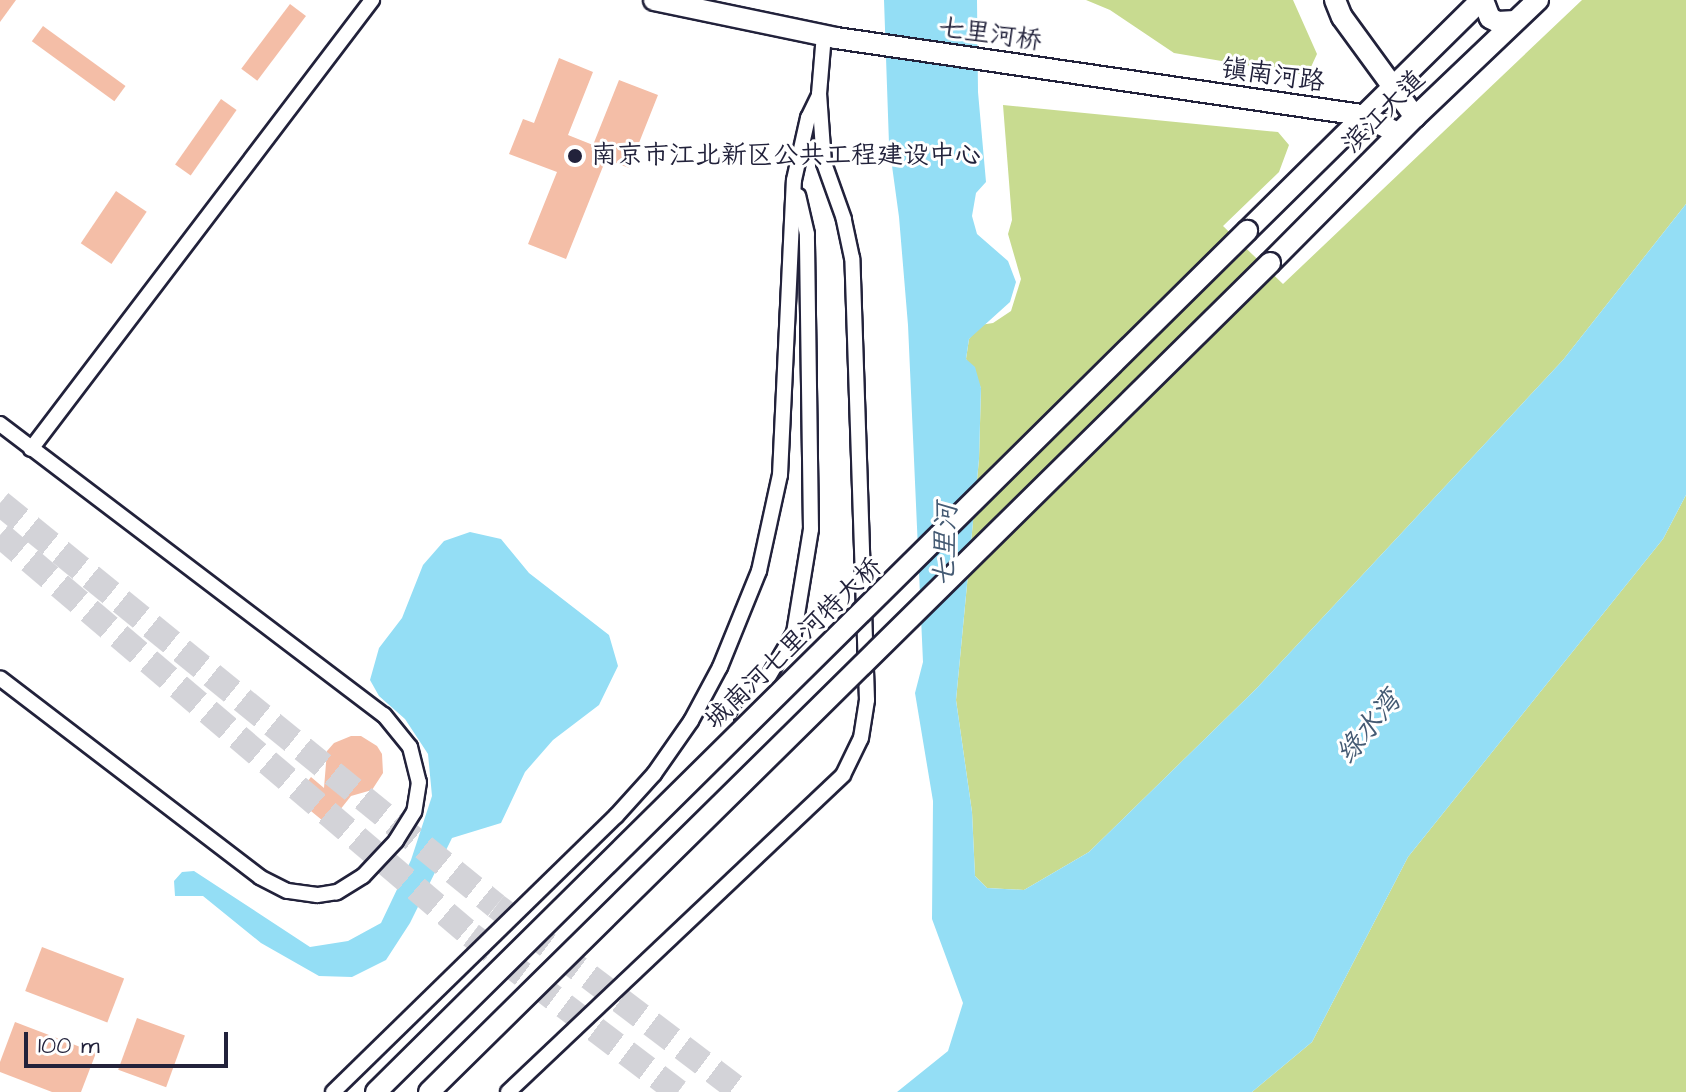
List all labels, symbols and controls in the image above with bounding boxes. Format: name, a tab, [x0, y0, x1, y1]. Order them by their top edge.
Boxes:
street label: 七里河桥	[936, 12, 1044, 58]
street label: 镇南河路	[1219, 53, 1327, 99]
street label: 滨江大道	[1336, 64, 1432, 160]
place label: 南京市江北新区公共工程建设中心	[591, 140, 981, 172]
marker: 南京市江北新区公共工程建设中心	[566, 147, 584, 165]
water label: 七里河	[928, 502, 964, 588]
street label: 城南河七里河特大桥	[699, 552, 889, 736]
water label: 绿水湾	[1330, 685, 1408, 771]
scale bar	[28, 1016, 232, 1066]
text: 100 m	[38, 1029, 100, 1063]

